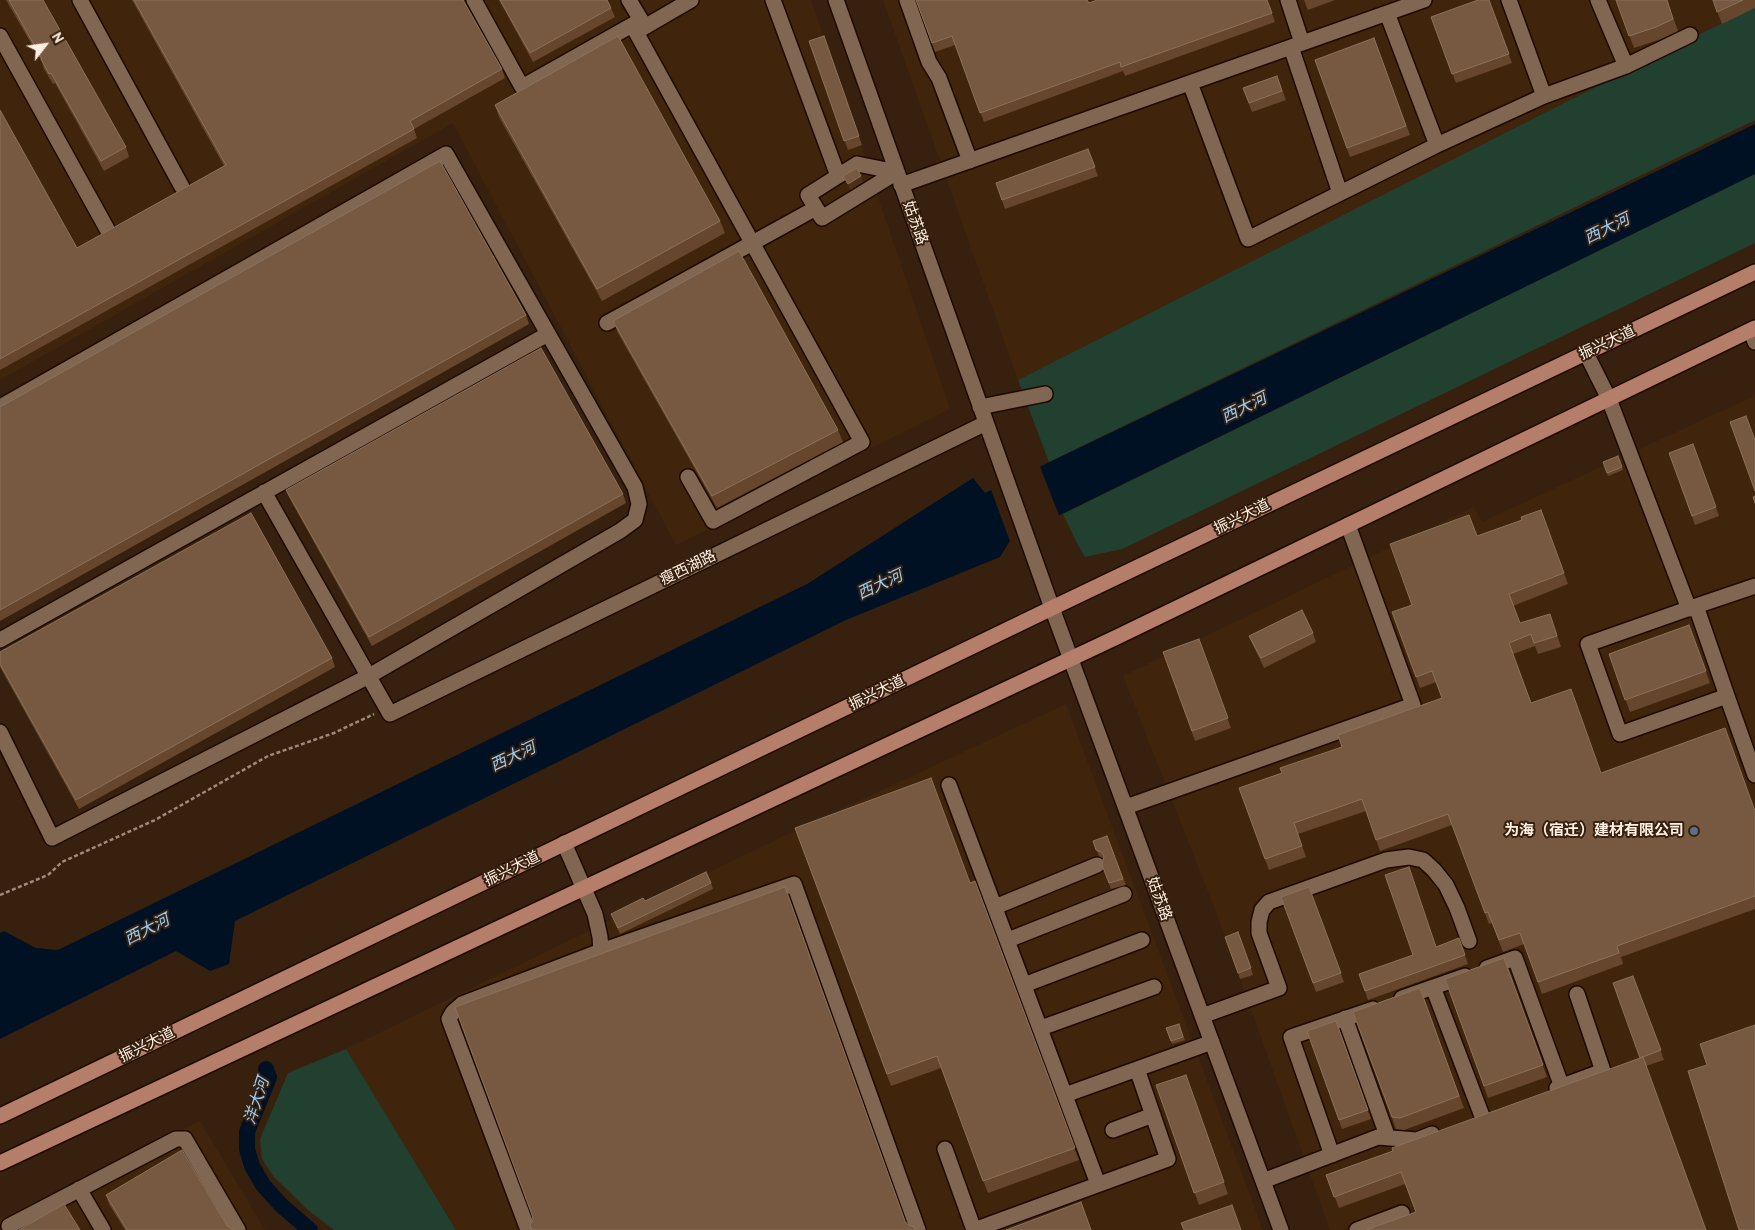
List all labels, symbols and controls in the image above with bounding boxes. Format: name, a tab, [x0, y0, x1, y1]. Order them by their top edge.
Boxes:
north arrow	[20, 20, 70, 70]
text: N	[48, 29, 68, 46]
street label: 姑苏路	[899, 199, 931, 247]
water label: 西大河	[1581, 210, 1633, 248]
street label: 振兴大道	[1576, 322, 1638, 364]
water label: 西大河	[1218, 389, 1270, 427]
street label: 振兴大道	[1211, 496, 1273, 538]
street label: 瘦西湖路	[657, 547, 719, 589]
water label: 西大河	[854, 566, 906, 604]
street label: 振兴大道	[846, 672, 908, 714]
water label: 西大河	[487, 738, 539, 776]
place label: 为海（宿迁）建材有限公司	[1504, 822, 1684, 840]
marker: 为海（宿迁）建材有限公司	[1688, 825, 1700, 837]
street label: 振兴大道	[481, 848, 543, 890]
street label: 姑苏路	[1143, 875, 1175, 923]
water label: 西大河	[121, 911, 173, 949]
street label: 振兴大道	[116, 1024, 178, 1066]
water label: 洋大河	[240, 1075, 274, 1127]

